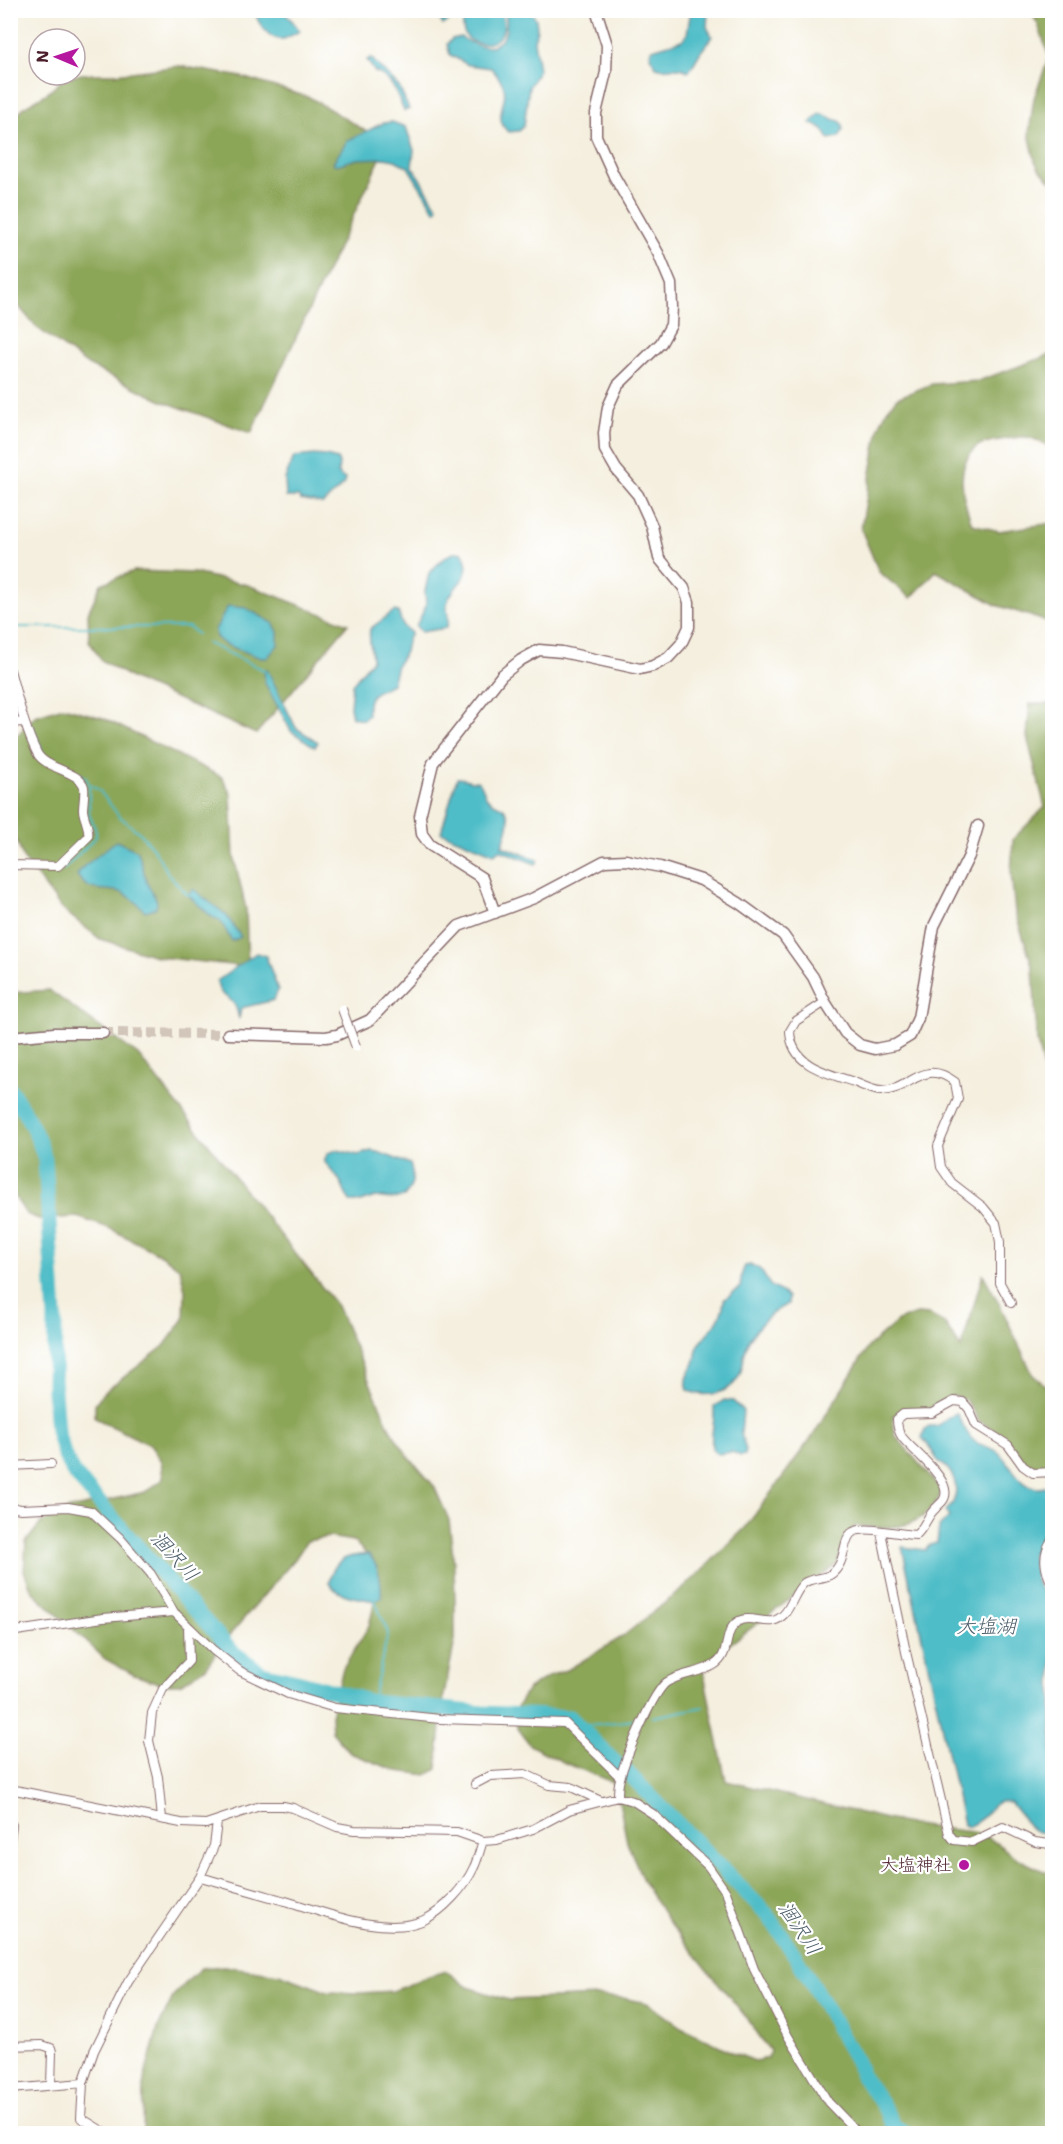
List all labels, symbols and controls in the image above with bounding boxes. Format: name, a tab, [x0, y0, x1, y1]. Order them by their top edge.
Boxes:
north arrow	[27, 27, 87, 87]
text: N	[32, 50, 53, 63]
water label: 涸沢川	[145, 1525, 205, 1587]
water label: 大塩湖	[956, 1613, 1018, 1639]
place label: 大塩神社	[880, 1853, 952, 1877]
marker: 大塩神社	[957, 1858, 971, 1872]
water label: 涸沢川	[772, 1896, 828, 1960]

